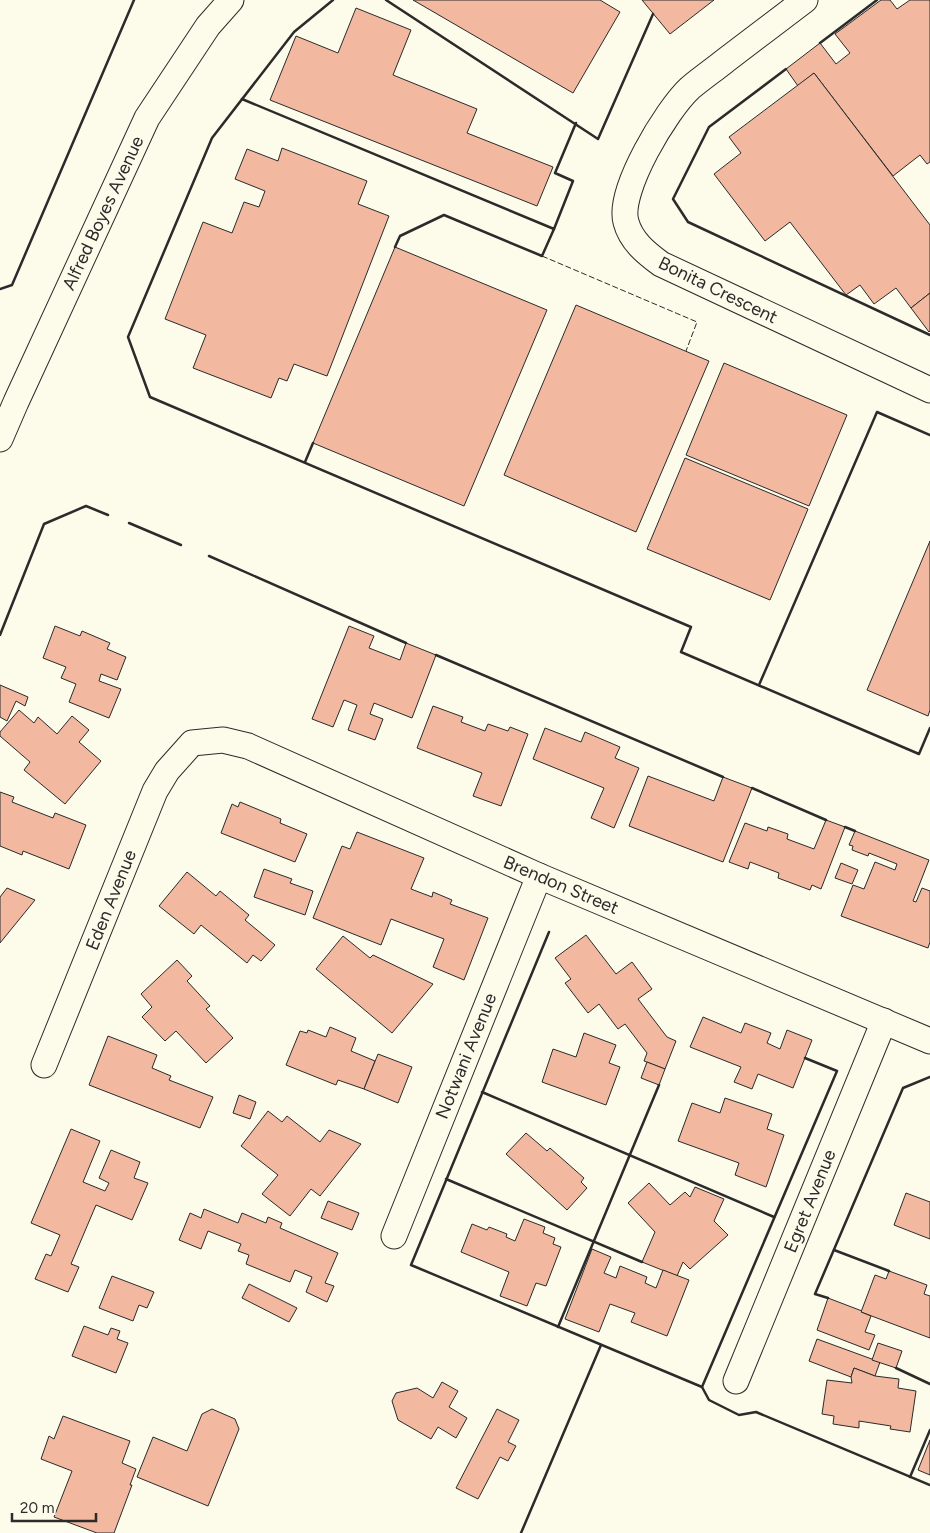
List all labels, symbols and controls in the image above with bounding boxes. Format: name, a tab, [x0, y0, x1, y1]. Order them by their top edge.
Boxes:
street label: Alfred Boyes Avenue	[58, 132, 148, 294]
street label: Bonita Crescent	[655, 252, 781, 328]
street label: Eden Avenue	[81, 846, 141, 953]
street label: Brendon Street	[500, 851, 622, 919]
street label: Notwani Avenue	[431, 990, 501, 1122]
street label: Egret Avenue	[779, 1146, 841, 1256]
scale bar	[12, 1490, 96, 1522]
text: 20 m	[20, 1499, 54, 1517]

